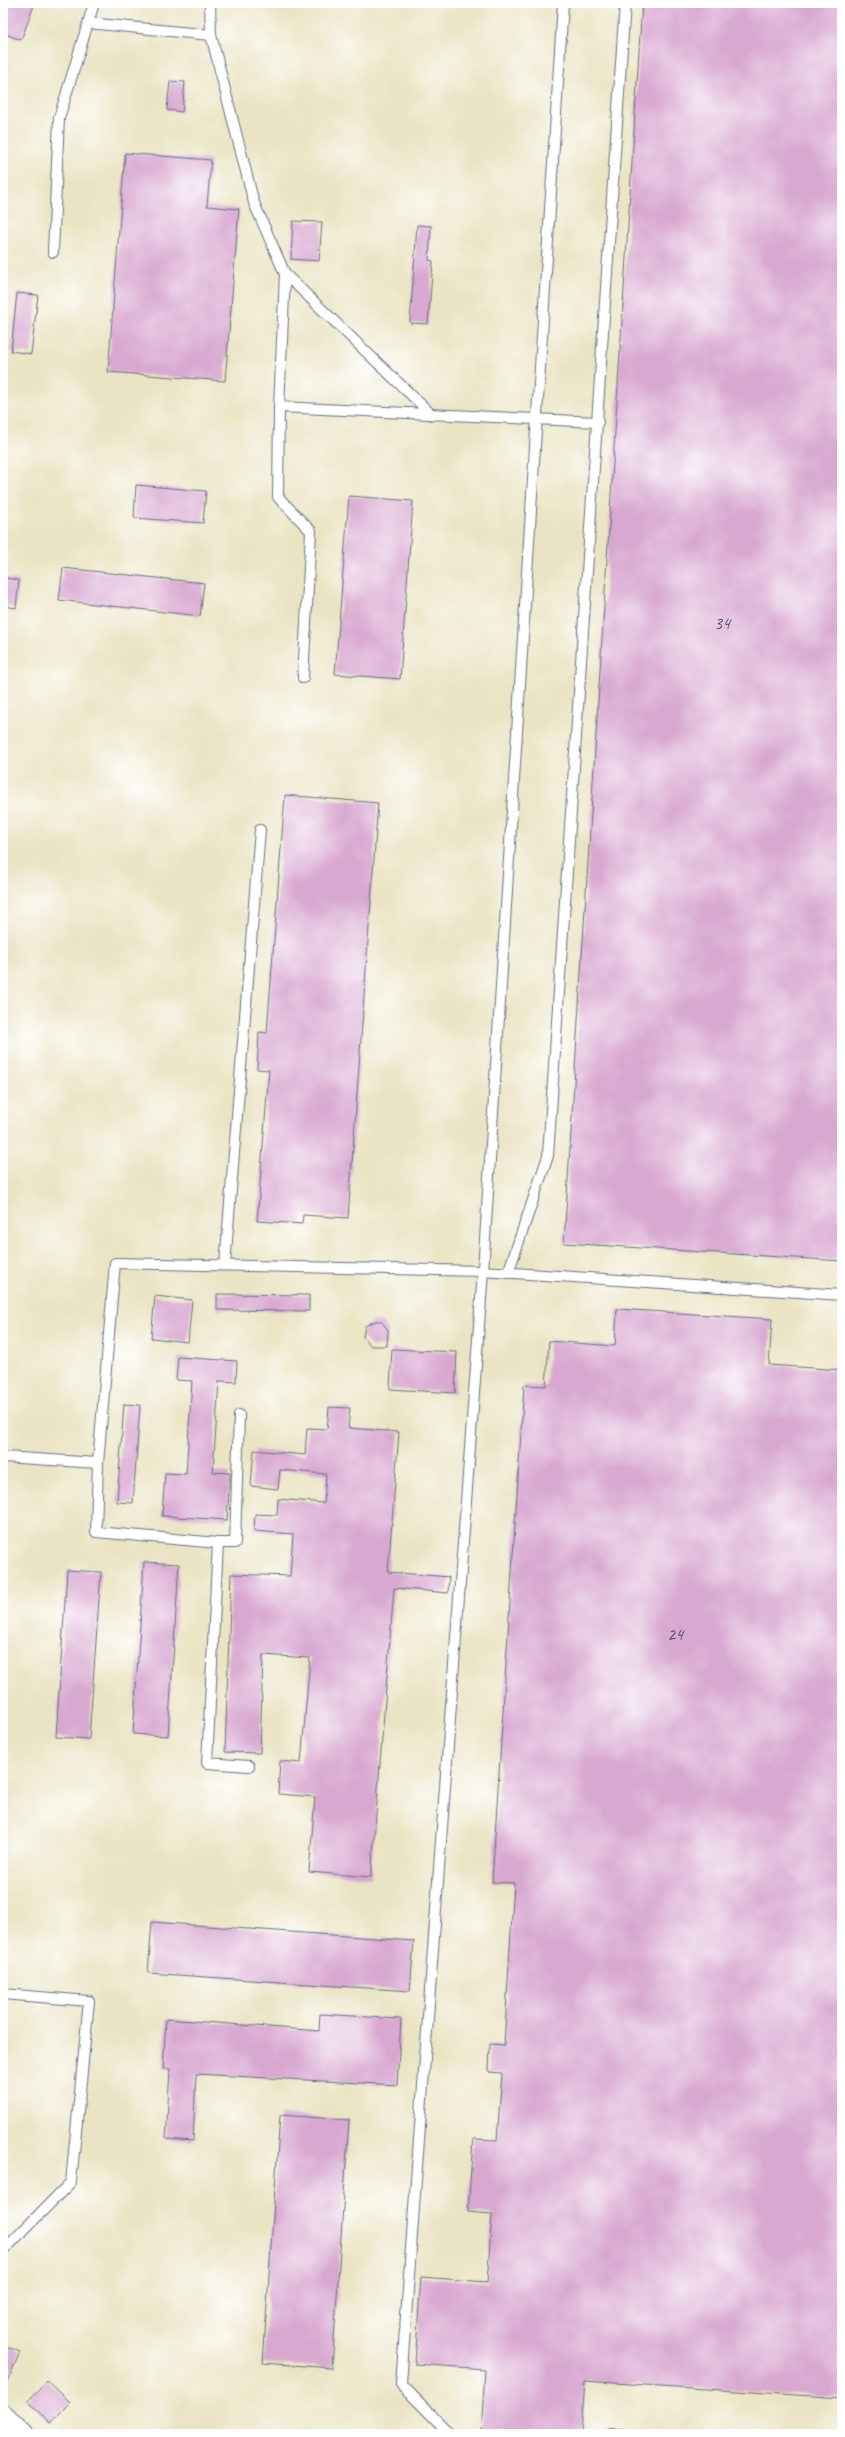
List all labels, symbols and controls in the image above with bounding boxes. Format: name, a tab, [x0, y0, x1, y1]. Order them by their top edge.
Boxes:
house number: 34	[714, 612, 732, 634]
house number: 24	[667, 1623, 685, 1645]

